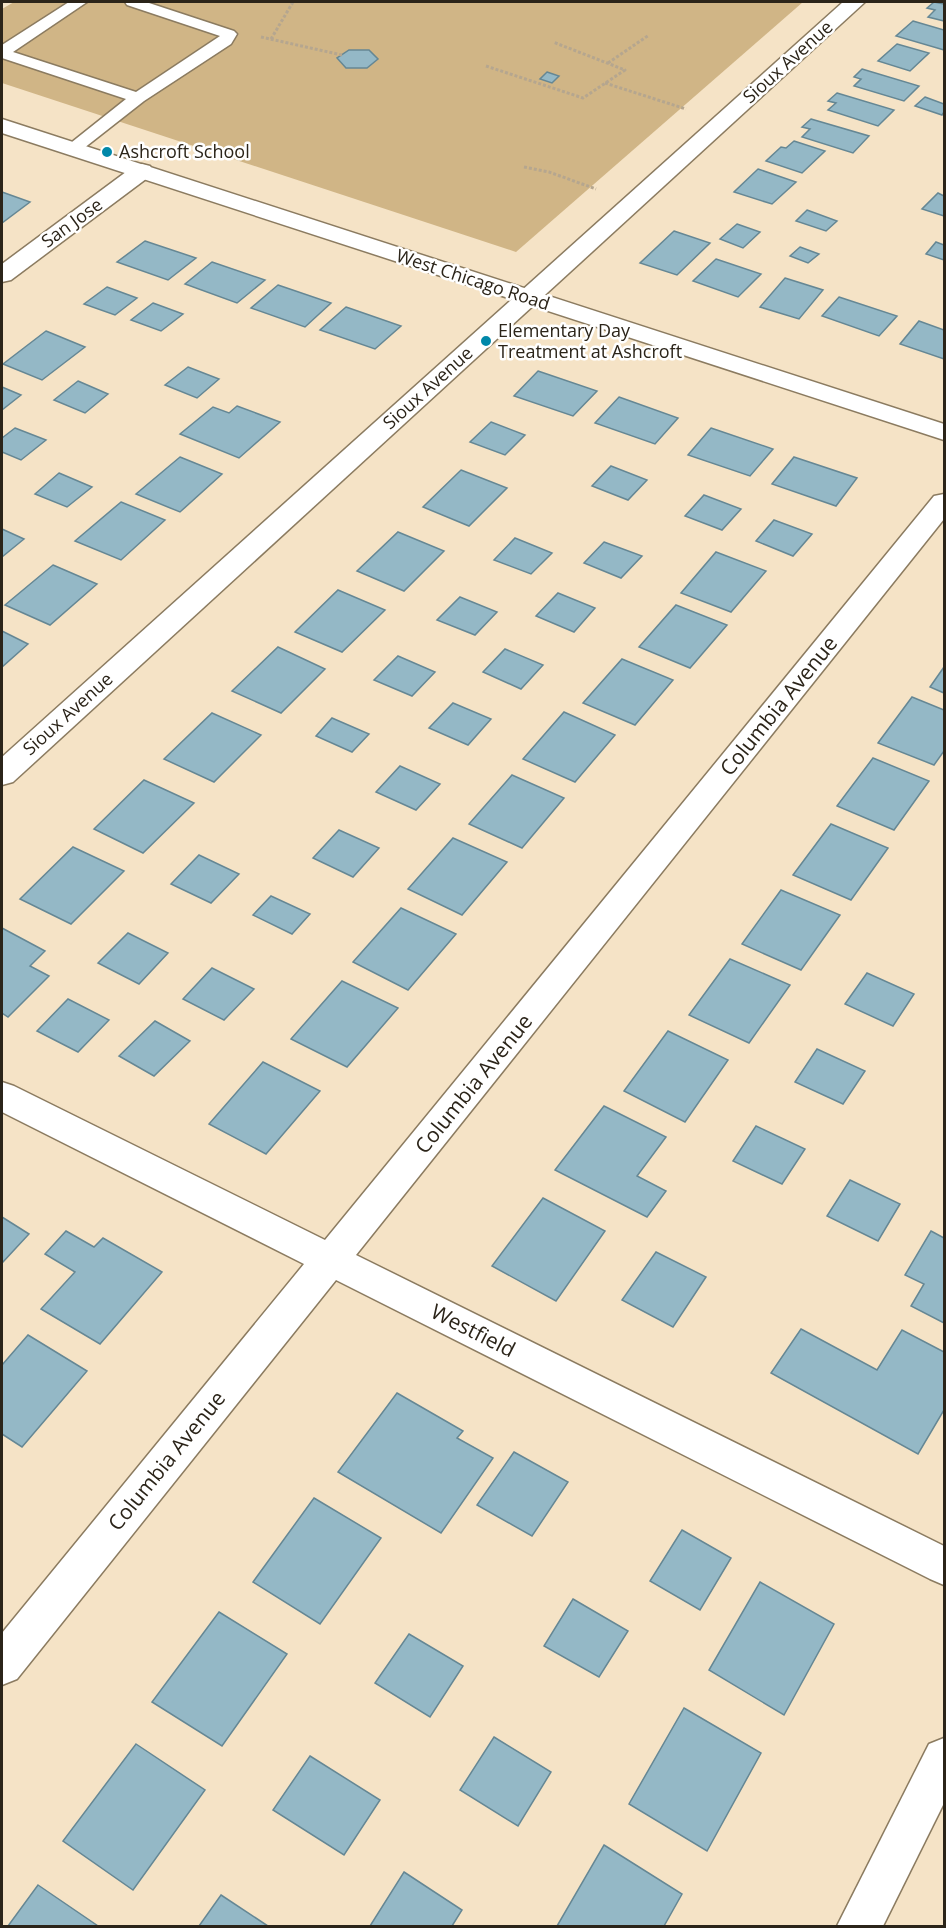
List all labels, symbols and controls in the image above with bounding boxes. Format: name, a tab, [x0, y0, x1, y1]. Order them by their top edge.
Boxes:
street label: Sioux Avenue	[737, 15, 837, 108]
place label: Ashcroft School	[119, 139, 250, 163]
marker: Ashcroft School	[100, 145, 114, 159]
street label: San Jose	[36, 192, 107, 252]
street label: West Chicago Road	[393, 243, 553, 315]
place label: Elementary Day Treatment at Ashcroft	[498, 318, 682, 363]
marker: Elementary Day Treatment at Ashcroft	[479, 334, 493, 348]
street label: Sioux Avenue	[377, 341, 477, 434]
street label: Columbia Avenue	[713, 630, 843, 781]
street label: Sioux Avenue	[17, 667, 117, 760]
street label: Columbia Avenue	[408, 1008, 538, 1159]
street label: Westfield	[427, 1297, 520, 1363]
street label: Columbia Avenue	[101, 1385, 231, 1536]

